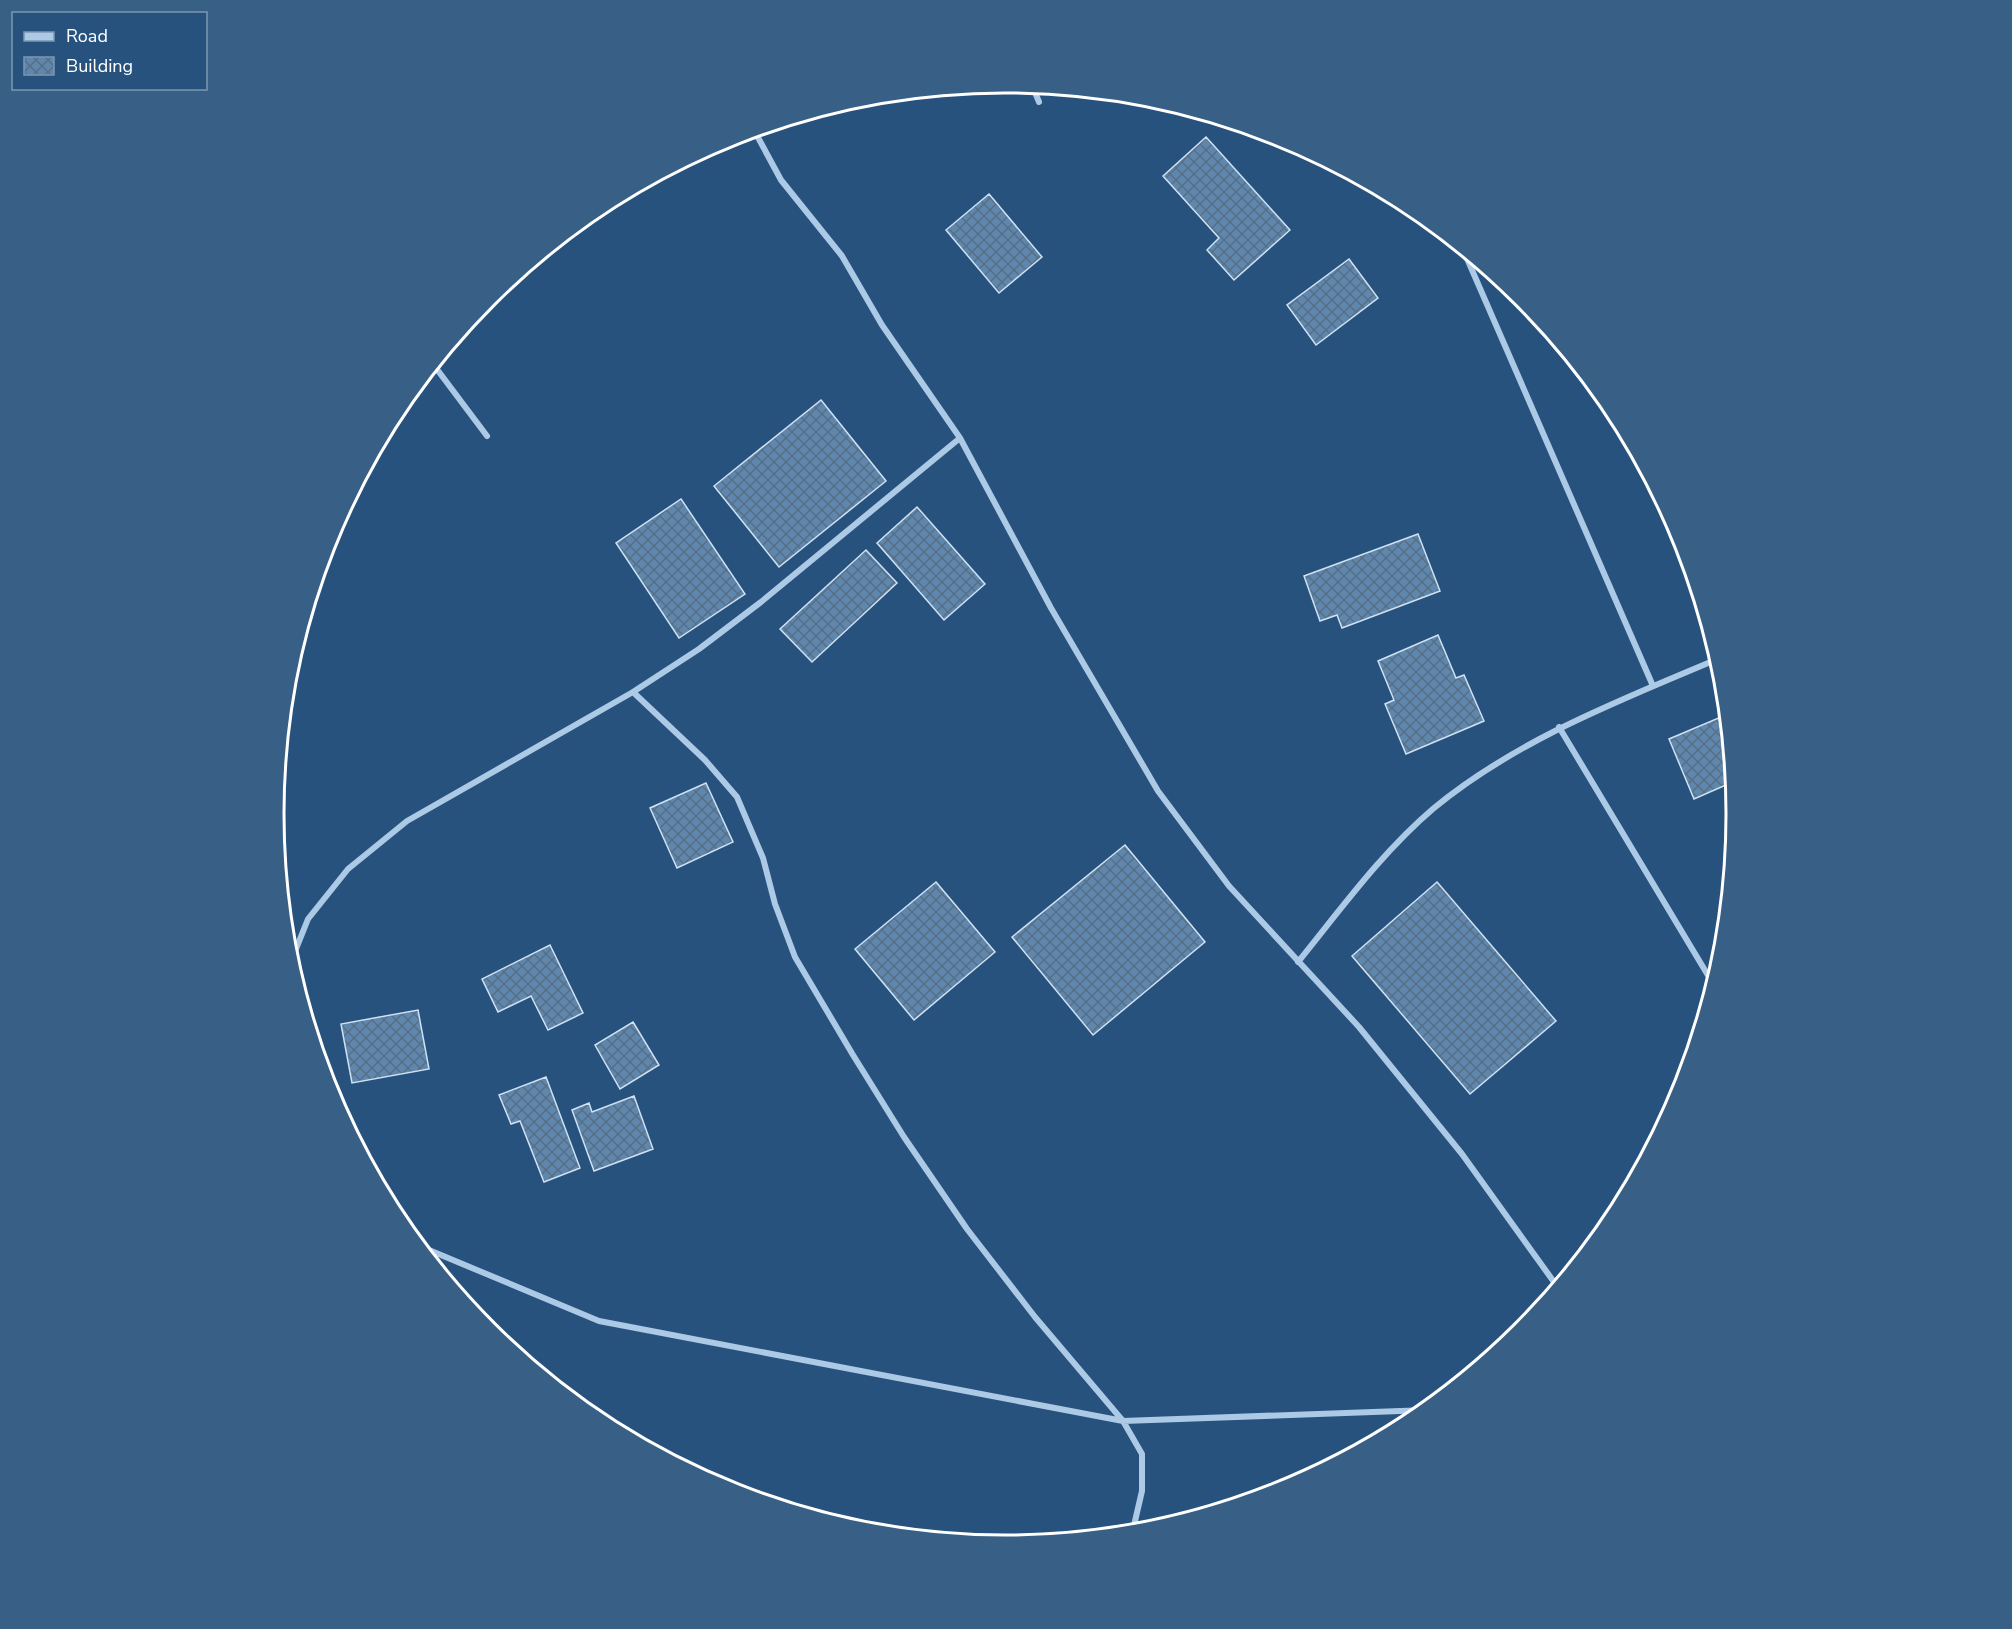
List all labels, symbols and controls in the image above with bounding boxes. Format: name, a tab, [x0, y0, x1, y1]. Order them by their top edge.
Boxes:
legend	[12, 12, 207, 90]
text: Road	[66, 24, 108, 48]
text: Building	[66, 54, 133, 78]

